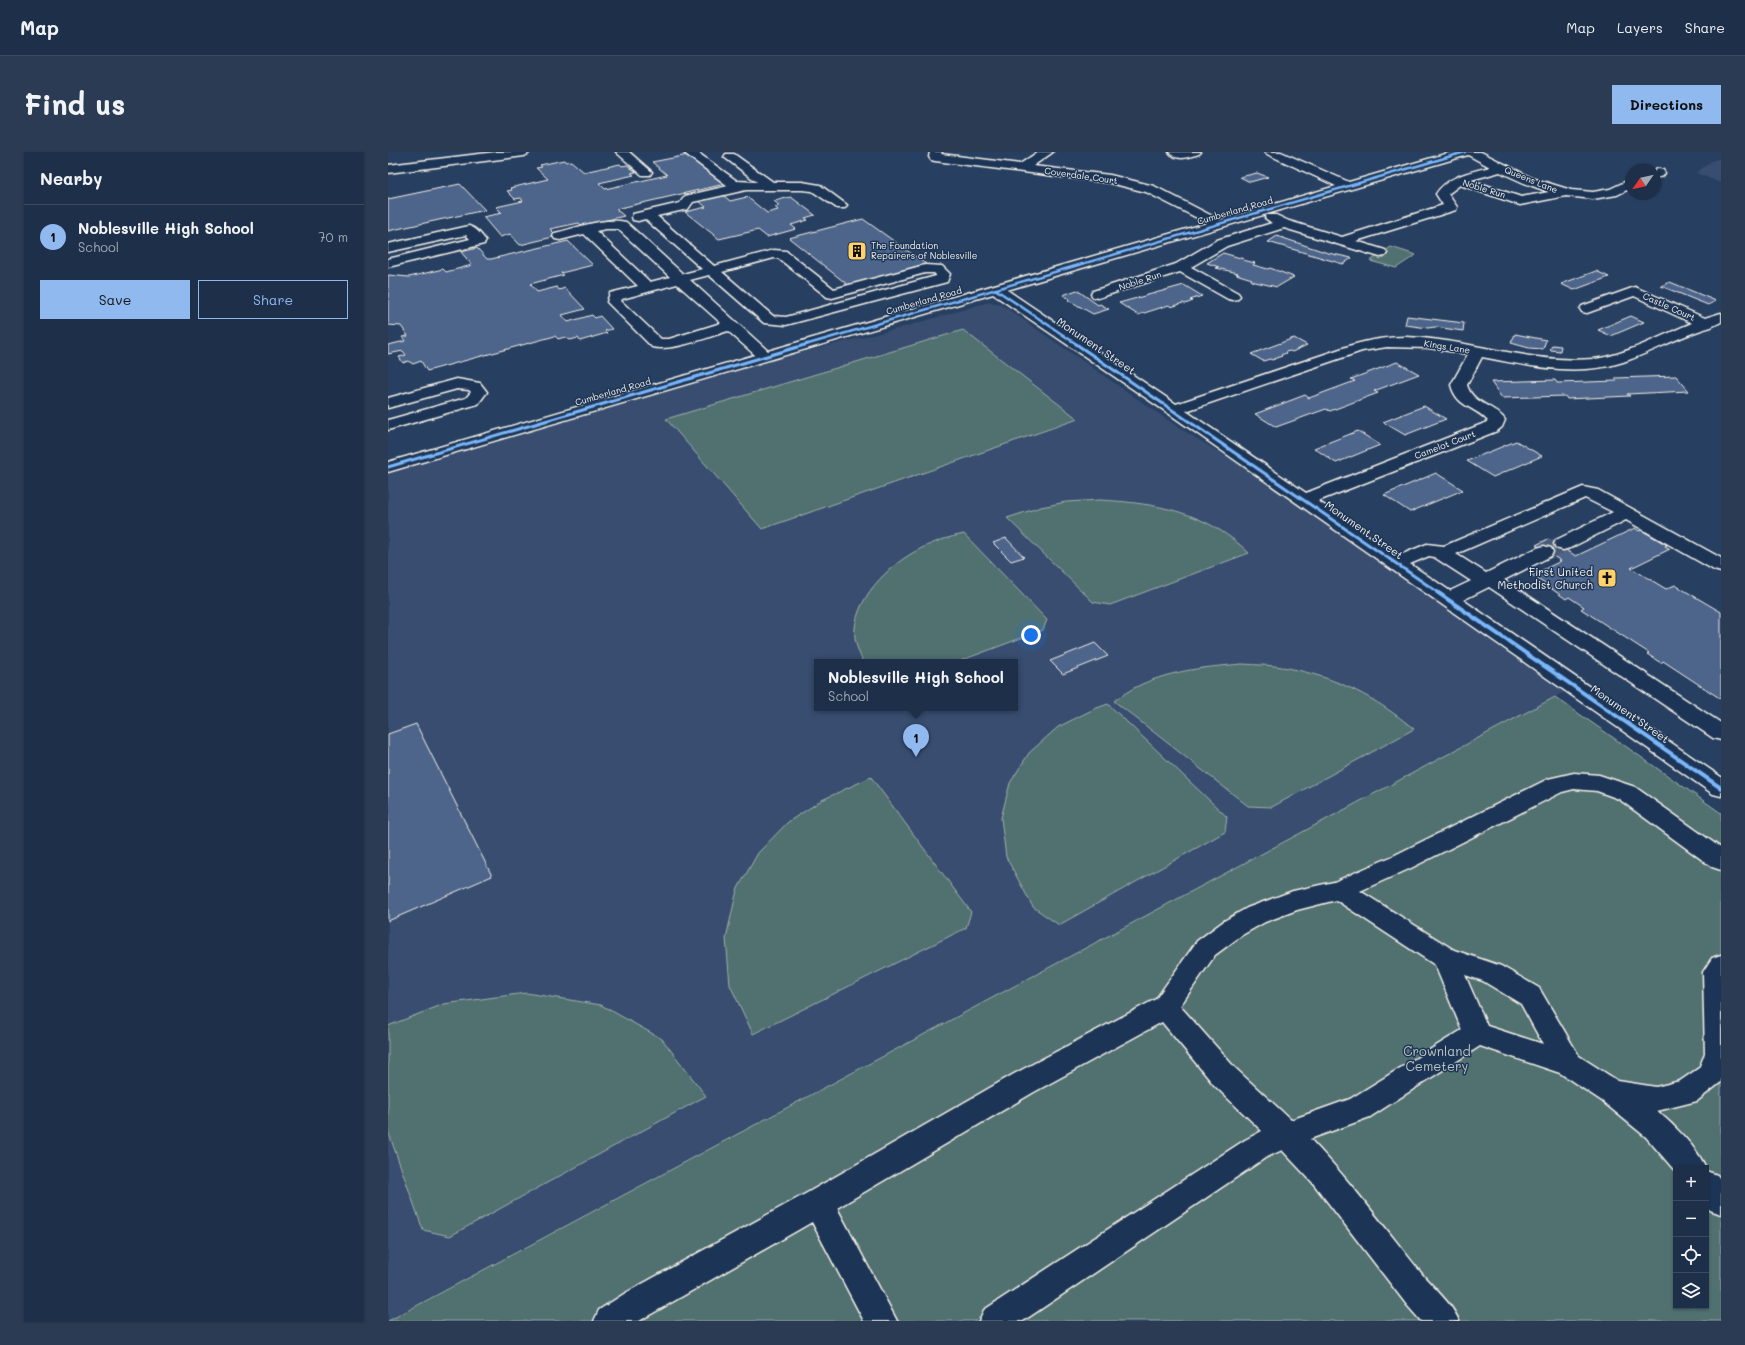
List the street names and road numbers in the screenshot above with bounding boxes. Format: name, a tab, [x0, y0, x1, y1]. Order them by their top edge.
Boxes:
street label: Queens Lane	[1503, 164, 1559, 195]
street label: Coverdale Court	[1044, 165, 1118, 186]
street label: Noble Run	[1461, 177, 1507, 200]
street label: Cumberland Road	[1196, 194, 1274, 227]
street label: Noble Run	[1117, 268, 1163, 293]
street label: Cumberland Road	[885, 284, 963, 317]
street label: Castle Court	[1641, 290, 1697, 323]
street label: Monument Street	[1054, 314, 1139, 378]
street label: Kings Lane	[1423, 337, 1471, 356]
street label: Cumberland Road	[574, 375, 652, 408]
street label: Camelot Court	[1413, 428, 1477, 461]
street label: Monument Street	[1322, 497, 1407, 562]
street label: Monument Street	[1588, 681, 1673, 746]

